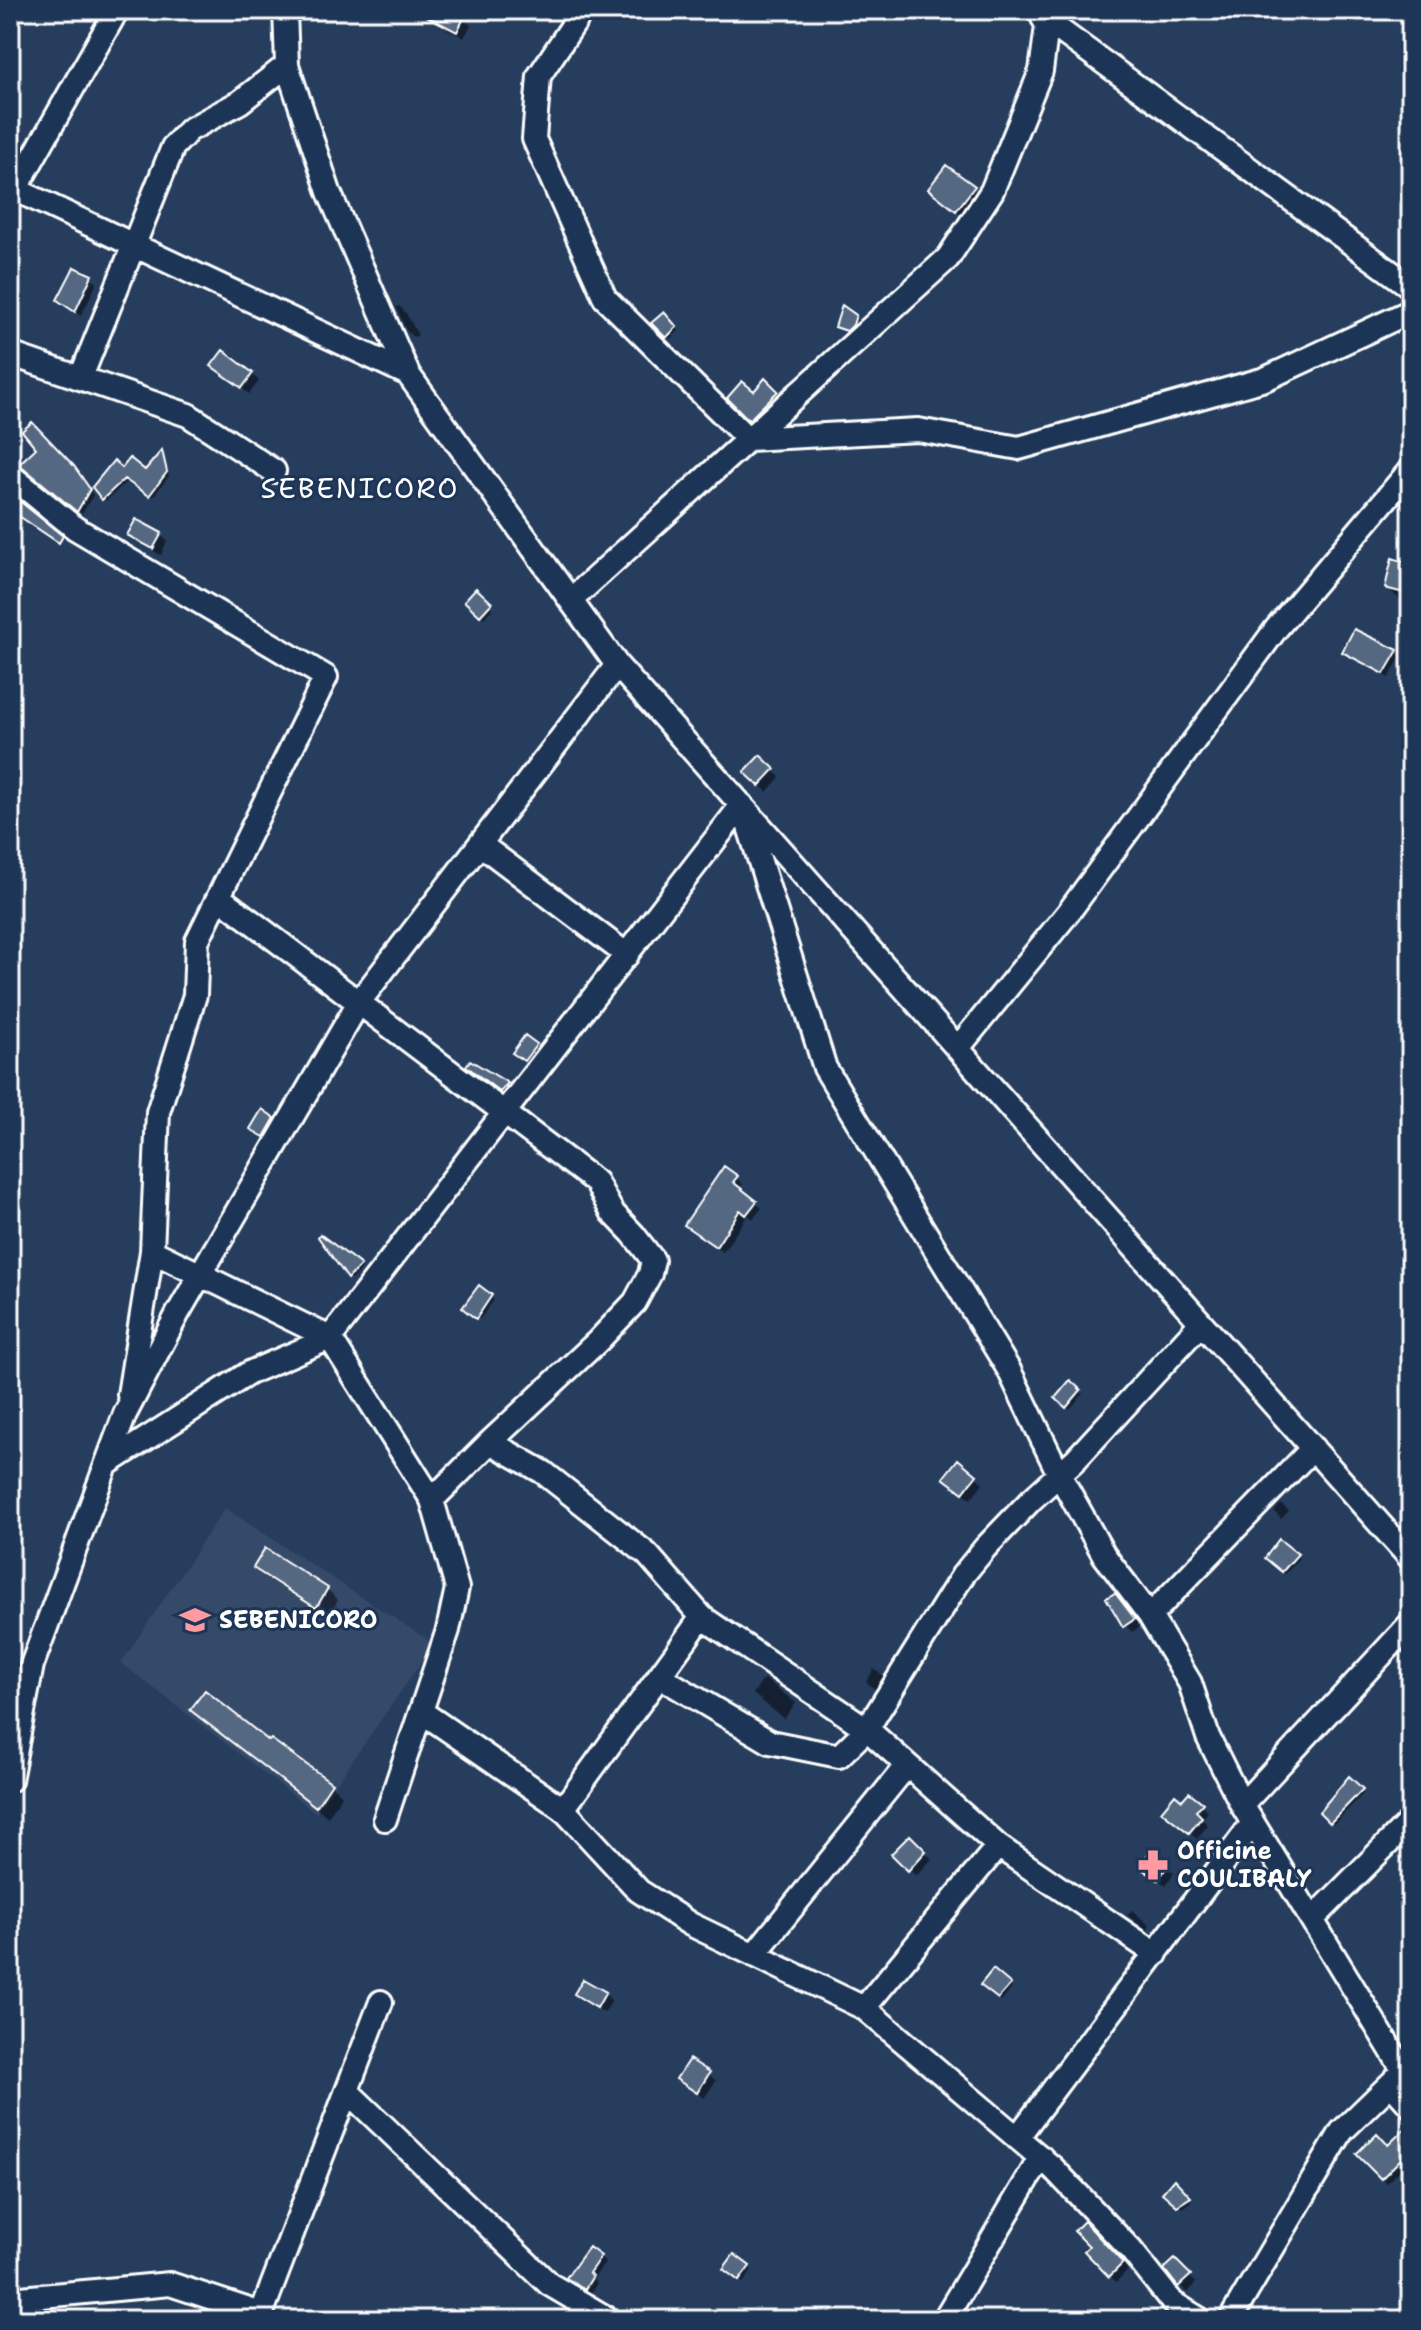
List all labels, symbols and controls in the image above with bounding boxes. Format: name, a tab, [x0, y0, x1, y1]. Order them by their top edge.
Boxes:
district label: SEBENICORO	[261, 469, 459, 507]
school or university icon: SEBENICORO	[178, 1603, 212, 1637]
place label: SEBENICORO	[219, 1604, 378, 1636]
place label: Officine COULIBALY	[1177, 1835, 1312, 1895]
pharmacy icon: Officine COULIBALY	[1136, 1848, 1170, 1882]

